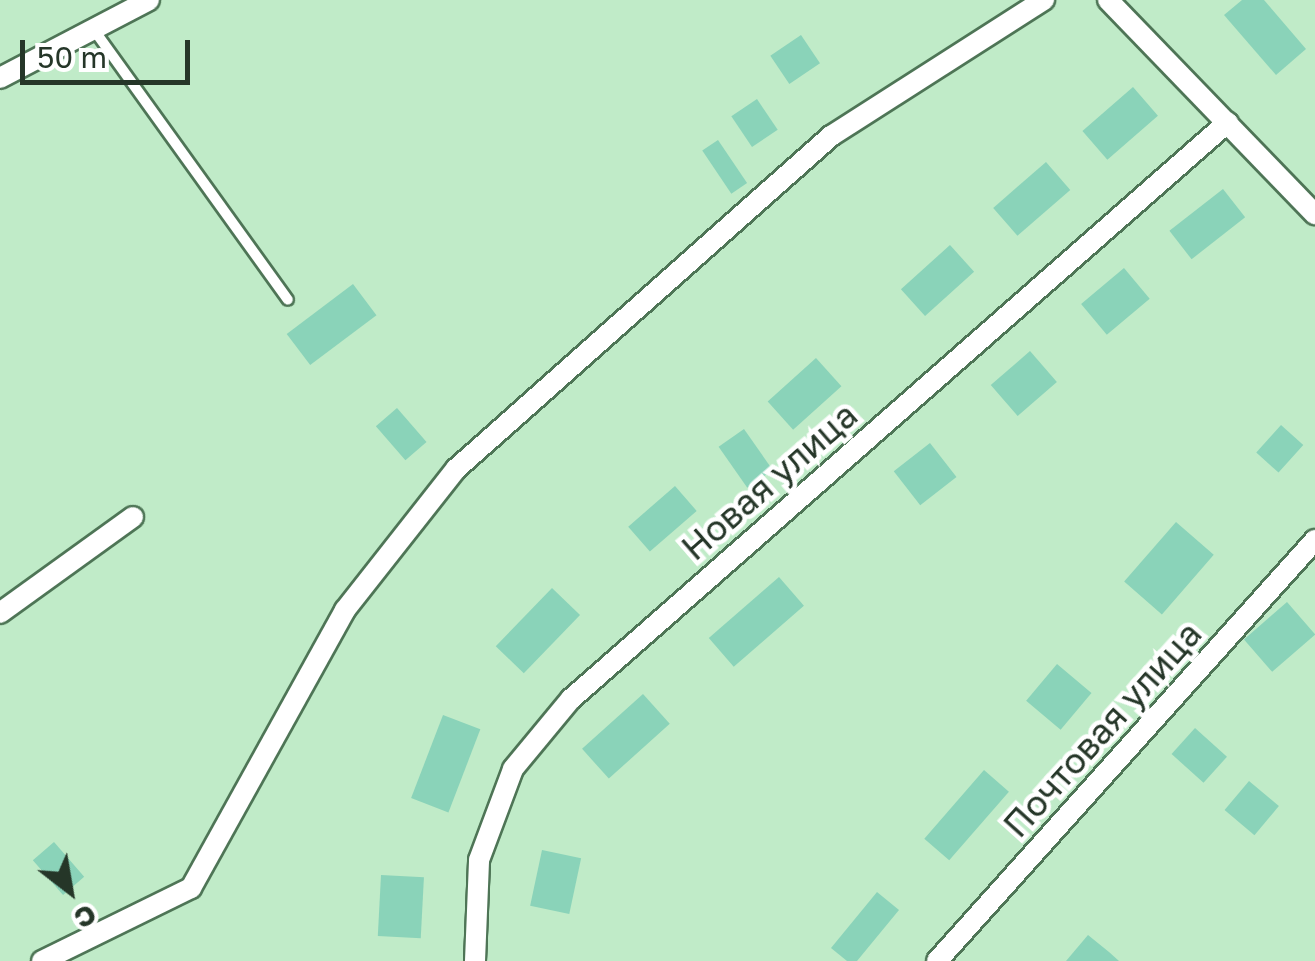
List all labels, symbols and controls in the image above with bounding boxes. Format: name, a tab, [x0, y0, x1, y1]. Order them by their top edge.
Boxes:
scale bar	[25, 20, 195, 82]
text: 50 m	[37, 39, 107, 75]
street label: Новая улица	[673, 394, 865, 568]
street label: Почтовая улица	[994, 613, 1210, 845]
north arrow	[20, 841, 120, 941]
text: С	[69, 898, 103, 936]

